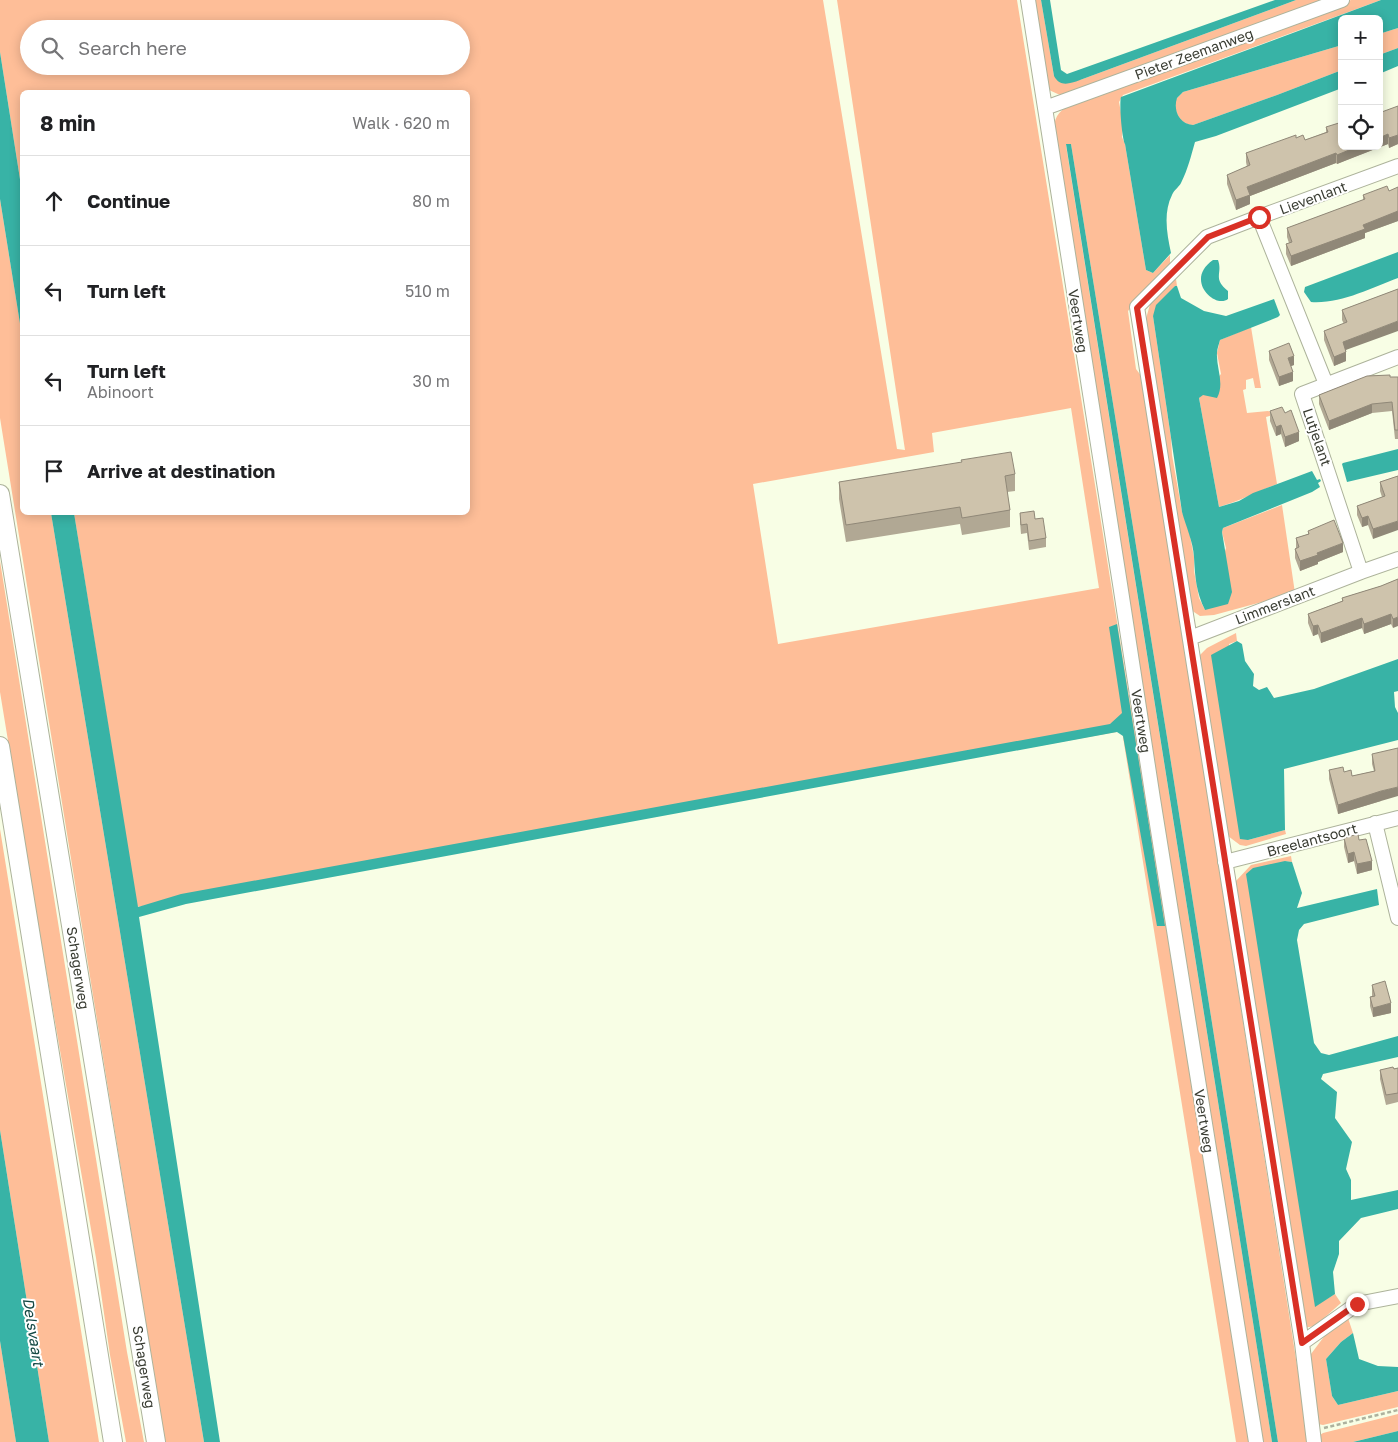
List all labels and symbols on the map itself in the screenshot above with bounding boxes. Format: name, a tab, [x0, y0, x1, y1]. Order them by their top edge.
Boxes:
street label: Pieter Zeemanweg	[1132, 24, 1255, 83]
street label: Lievenlant	[1277, 178, 1349, 218]
route start	[1248, 206, 1271, 229]
street label: Veertweg	[1065, 288, 1092, 354]
street label: Lutjelant	[1300, 406, 1335, 468]
street label: Limmerslant	[1233, 582, 1317, 628]
street label: Veertweg	[1128, 688, 1155, 754]
street label: Breelantsoort	[1265, 819, 1359, 860]
street label: Schagerweg	[64, 925, 93, 1010]
street label: Veertweg	[1191, 1088, 1218, 1154]
route end	[1346, 1293, 1369, 1316]
water label: Delsvaart	[20, 1296, 49, 1369]
street label: Schagerweg	[130, 1324, 159, 1409]

